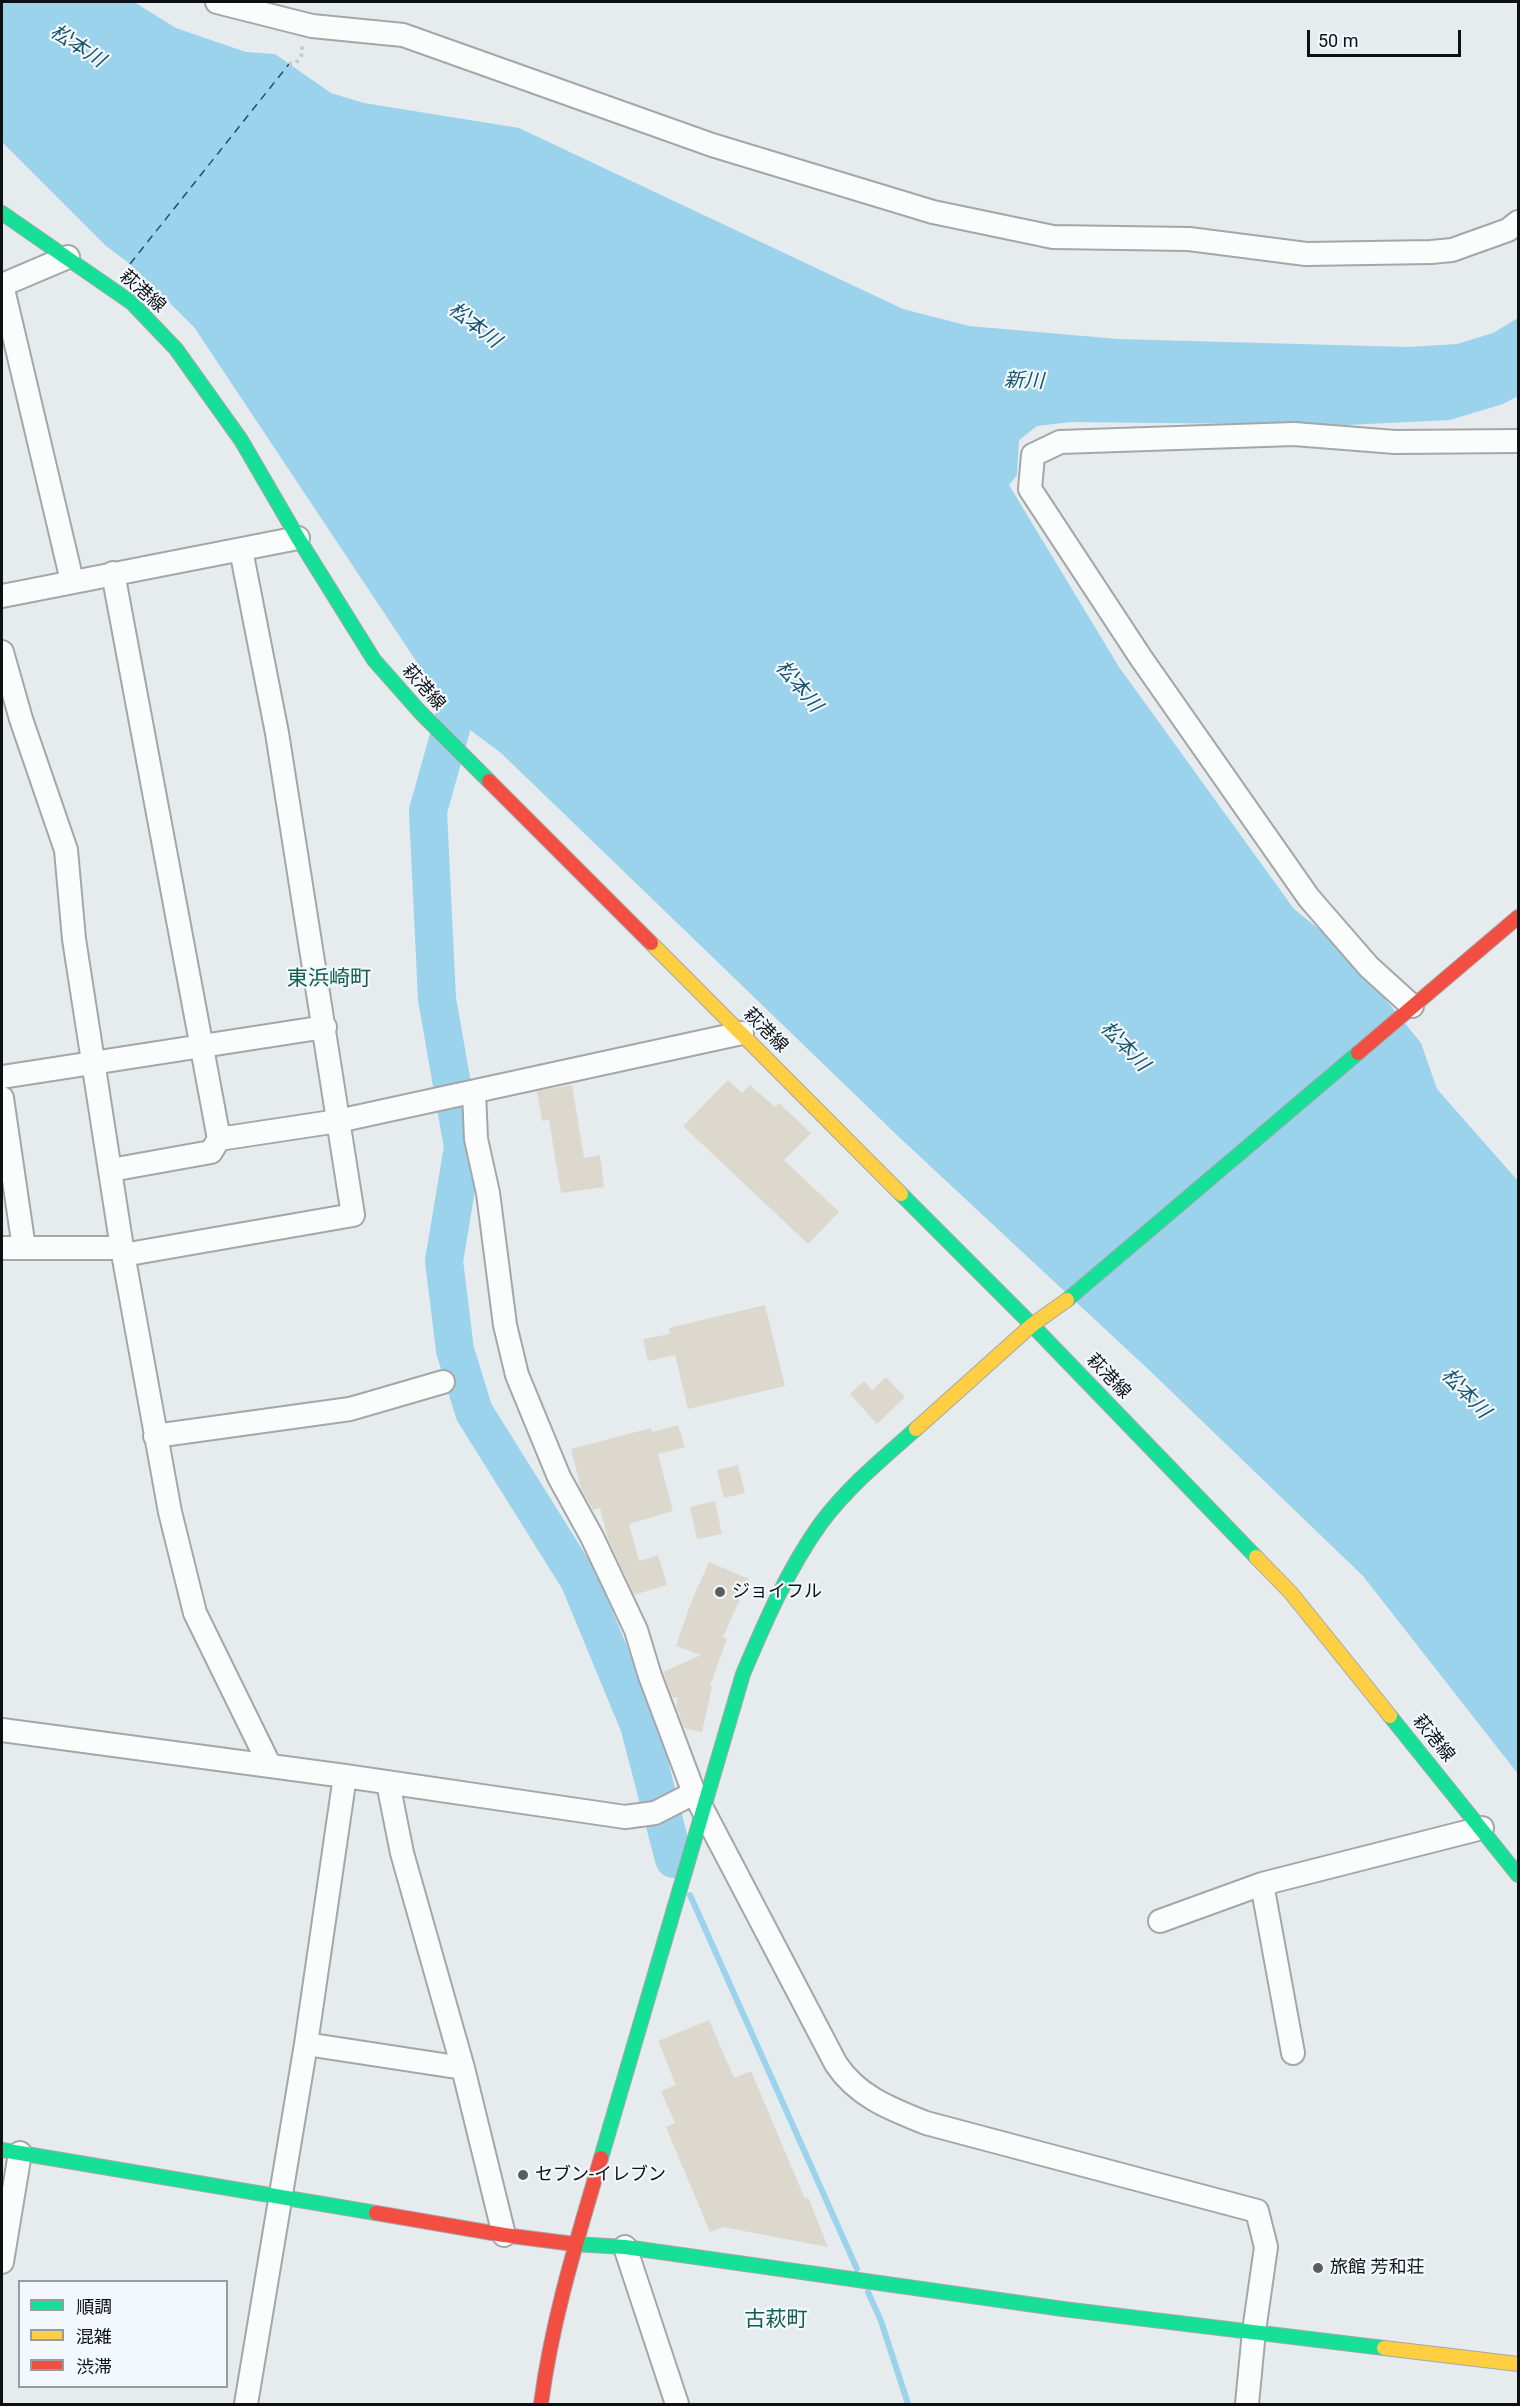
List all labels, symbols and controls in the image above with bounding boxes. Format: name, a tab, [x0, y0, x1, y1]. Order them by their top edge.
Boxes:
scale bar	[1310, 18, 1464, 56]
water label: 松本川	[45, 21, 109, 73]
text: 50 m	[1318, 30, 1358, 51]
street label: 萩港線	[115, 266, 169, 318]
water label: 松本川	[443, 298, 505, 354]
water label: 新川	[1004, 369, 1044, 395]
water label: 松本川	[770, 656, 826, 718]
street label: 萩港線	[397, 661, 449, 715]
district label: 東浜崎町	[287, 967, 371, 993]
street label: 萩港線	[738, 1004, 792, 1058]
water label: 松本川	[1095, 1017, 1153, 1077]
street label: 萩港線	[1081, 1350, 1135, 1404]
water label: 松本川	[1436, 1364, 1494, 1424]
place label: ジョイフル	[732, 1581, 822, 1603]
marker: ジョイフル	[713, 1585, 727, 1599]
street label: 萩港線	[1408, 1711, 1458, 1767]
place label: セブン-イレブン	[535, 2164, 666, 2186]
marker: セブン-イレブン	[516, 2168, 530, 2182]
place label: 旅館 芳和荘	[1330, 2257, 1424, 2279]
marker: 旅館 芳和荘	[1311, 2261, 1325, 2275]
legend	[18, 2280, 228, 2388]
text: 順調	[76, 2296, 112, 2317]
district label: 古萩町	[745, 2308, 807, 2334]
text: 混雑	[76, 2326, 112, 2347]
text: 渋滞	[76, 2356, 112, 2377]

